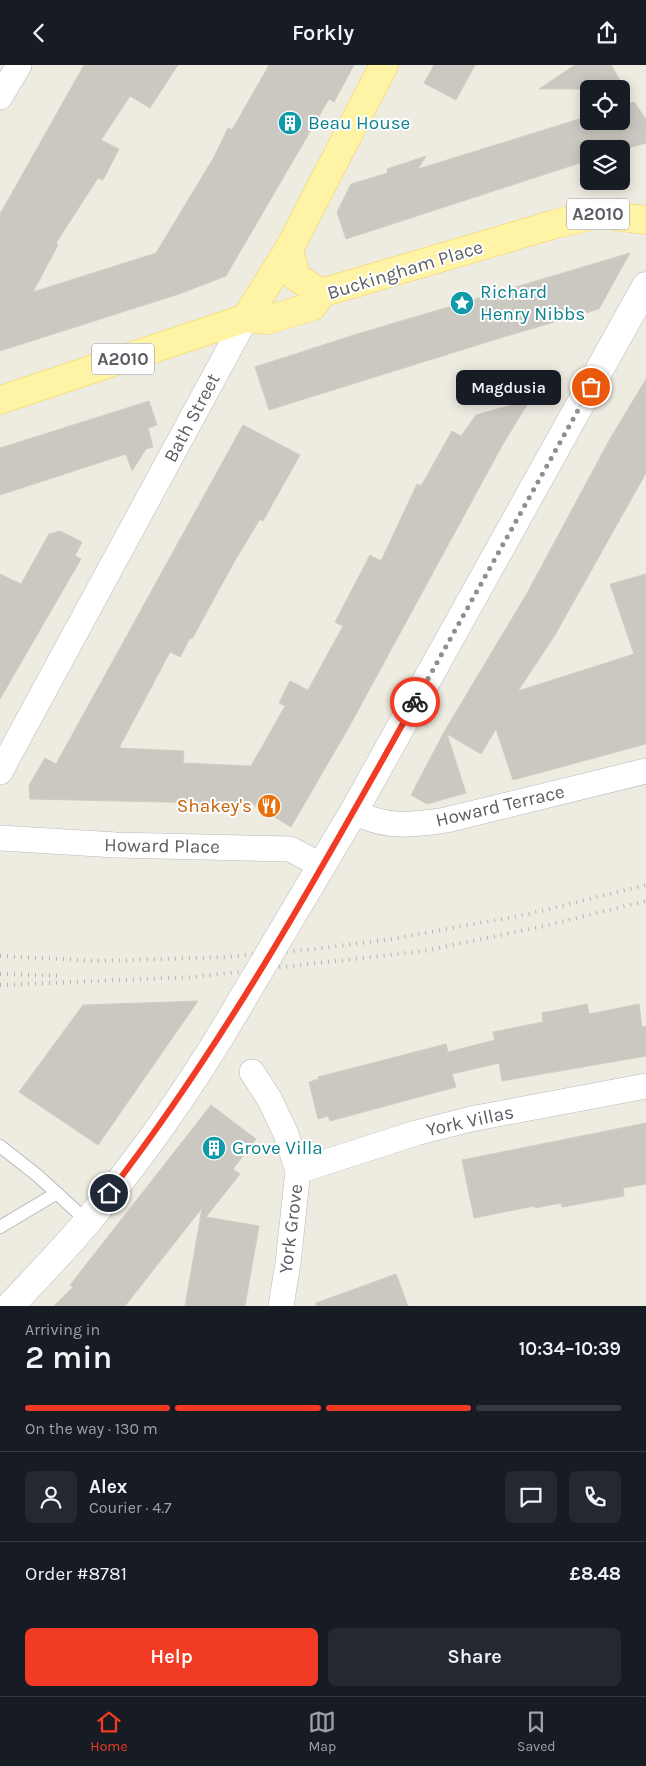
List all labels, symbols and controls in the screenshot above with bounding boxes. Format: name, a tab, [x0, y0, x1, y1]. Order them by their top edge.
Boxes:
icon: back	[25, 19, 53, 47]
icon: share	[593, 19, 621, 47]
text: Forkly	[292, 20, 354, 46]
map controls	[580, 80, 630, 190]
button: locate	[580, 80, 630, 130]
building icon: Beau House	[277, 110, 303, 136]
place label: Beau House	[308, 112, 410, 134]
button: layers	[580, 140, 630, 190]
road number: A2010	[567, 199, 629, 229]
street label: Buckingham Place	[324, 236, 486, 304]
place label: Richard Henry Nibbs	[480, 281, 585, 325]
place icon: Richard Henry Nibbs	[449, 290, 475, 316]
road number: A2010	[92, 343, 154, 375]
pin	[570, 366, 612, 408]
callout: Magdusia	[456, 369, 561, 405]
street label: Bath Street	[159, 370, 225, 466]
icon: bag	[577, 373, 605, 401]
text: Magdusia	[471, 378, 546, 397]
courier	[390, 677, 440, 727]
icon: bike	[401, 688, 429, 716]
street label: Howard Terrace	[433, 780, 567, 832]
restaurant icon: Shakey's	[256, 793, 282, 819]
place label: Shakey's	[177, 795, 252, 817]
street label: Howard Place	[104, 834, 220, 858]
street label: York Villas	[424, 1101, 516, 1141]
building icon: Grove Villa	[201, 1135, 227, 1161]
place label: Grove Villa	[232, 1137, 323, 1159]
pin	[88, 1172, 130, 1214]
icon: home	[95, 1179, 123, 1207]
street label: York Grove	[275, 1183, 307, 1275]
text: Arriving in	[25, 1320, 100, 1339]
text: 10:34–10:39	[519, 1338, 621, 1360]
text: 2 min	[25, 1339, 112, 1376]
text: On the way · 130 m	[25, 1419, 158, 1438]
button: person	[25, 1471, 77, 1523]
button: chat	[505, 1471, 557, 1523]
button: phone	[569, 1471, 621, 1523]
text: Alex	[89, 1476, 127, 1498]
text: Courier · 4.7	[89, 1498, 172, 1517]
text: Order #8781	[25, 1563, 127, 1585]
text: £8.48	[570, 1563, 621, 1585]
button: Help	[25, 1628, 318, 1686]
button: Share	[328, 1628, 621, 1686]
tab: Home	[90, 1708, 128, 1755]
tab: Map	[308, 1708, 336, 1755]
tab: Saved	[517, 1708, 556, 1755]

